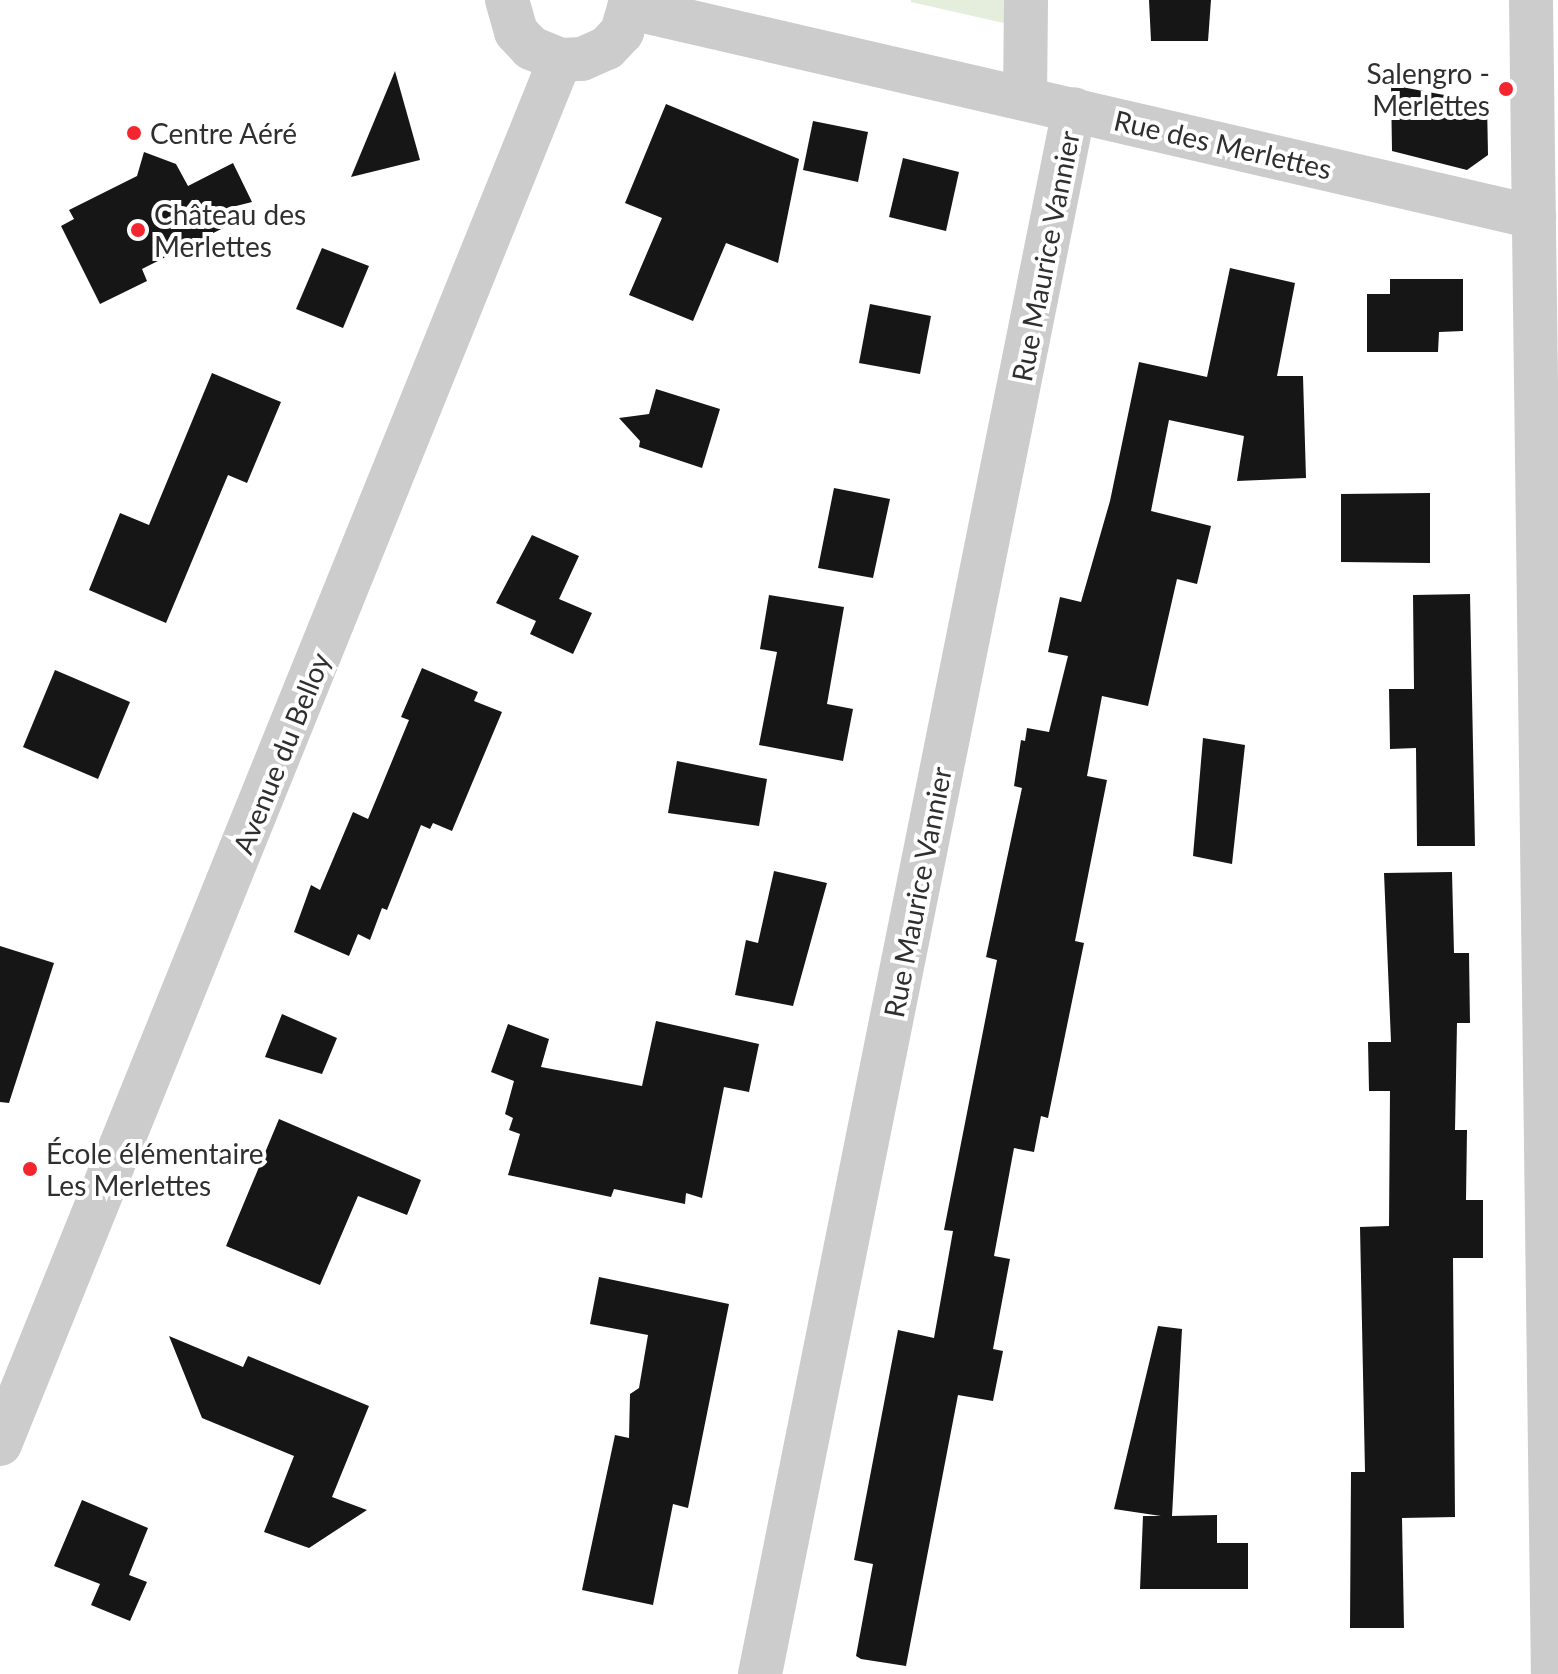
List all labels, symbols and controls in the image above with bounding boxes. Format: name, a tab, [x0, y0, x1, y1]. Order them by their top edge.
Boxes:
place label: Salengro - Merlettes	[1366, 56, 1490, 122]
marker: Salengro - Merlettes	[1497, 80, 1515, 98]
street label: Rue des Merlettes	[1111, 103, 1335, 185]
place label: Centre Aéré	[150, 116, 298, 150]
marker: Centre Aéré	[125, 124, 143, 142]
street label: Rue Maurice Vannier	[1004, 127, 1086, 385]
place label: Château des Merlettes	[154, 197, 306, 263]
marker: Château des Merlettes	[129, 221, 147, 239]
street label: Avenue du Belloy	[225, 647, 337, 859]
street label: Rue Maurice Vannier	[876, 763, 958, 1021]
place label: École élémentaire Les Merlettes	[46, 1136, 264, 1202]
marker: École élémentaire Les Merlettes	[21, 1160, 39, 1178]

